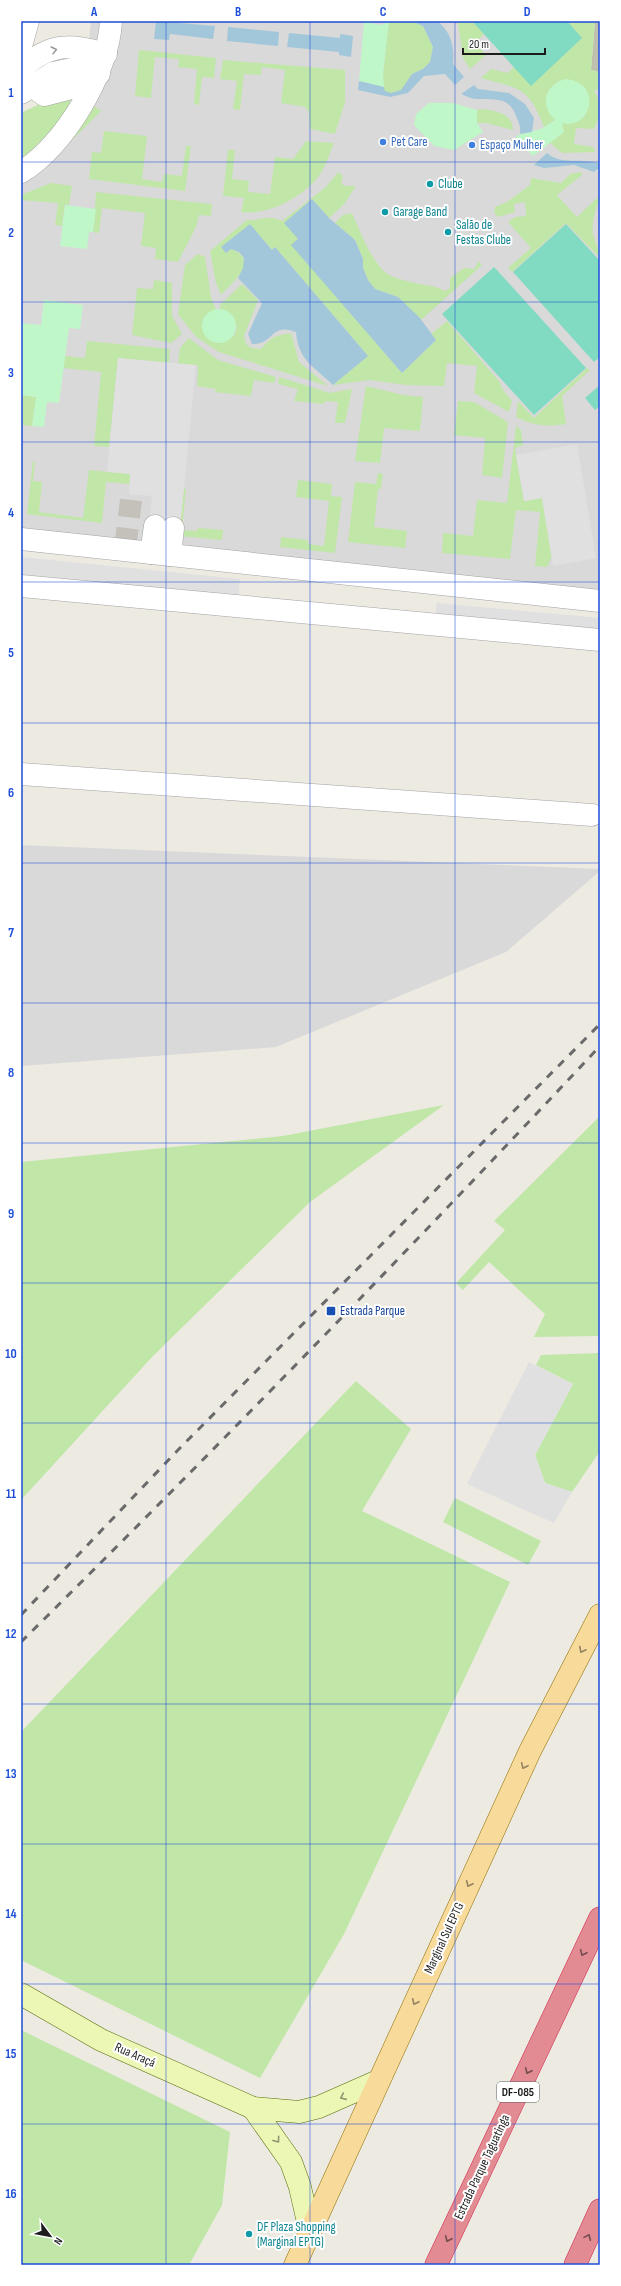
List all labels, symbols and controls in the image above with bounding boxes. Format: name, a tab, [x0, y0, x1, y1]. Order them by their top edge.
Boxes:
text: A	[90, 4, 98, 20]
text: B	[235, 4, 241, 20]
text: C	[380, 4, 387, 20]
text: D	[524, 4, 531, 20]
scale bar	[463, 30, 545, 56]
text: 20 m	[469, 37, 489, 52]
one-way arrow	[51, 46, 57, 54]
text: 1	[8, 85, 14, 101]
place label: Pet Care	[391, 134, 428, 150]
marker: Pet Care	[378, 137, 388, 147]
place label: Espaço Mulher	[480, 137, 543, 153]
marker: Espaço Mulher	[467, 140, 477, 150]
place label: Clube	[438, 176, 463, 192]
marker: Clube	[425, 179, 435, 189]
place label: Garage Band	[393, 204, 447, 220]
marker: Garage Band	[380, 207, 390, 217]
place label: Salão de Festas Clube	[456, 217, 511, 248]
text: 2	[8, 225, 14, 241]
marker: Salão de Festas Clube	[443, 227, 453, 237]
text: 3	[8, 365, 14, 381]
text: 4	[8, 505, 14, 521]
text: 5	[8, 645, 14, 661]
text: 6	[8, 785, 14, 801]
text: 7	[8, 925, 14, 941]
text: 8	[8, 1065, 14, 1081]
text: 9	[8, 1206, 14, 1222]
place label: Estrada Parque	[340, 1303, 405, 1319]
marker: Estrada Parque	[325, 1305, 337, 1317]
text: 10	[5, 1346, 17, 1362]
text: 11	[6, 1486, 16, 1502]
text: 12	[6, 1626, 17, 1642]
one-way arrow	[579, 1645, 587, 1653]
one-way arrow	[521, 1761, 529, 1769]
text: 13	[6, 1766, 17, 1782]
one-way arrow	[466, 1879, 474, 1887]
street label: Marginal Sul EPTG	[421, 1900, 467, 1976]
text: 14	[5, 1906, 17, 1922]
one-way arrow	[580, 1949, 588, 1957]
one-way arrow	[412, 1997, 420, 2005]
street label: Rua Araçá	[112, 2039, 158, 2071]
text: 15	[6, 2046, 17, 2062]
one-way arrow	[525, 2066, 533, 2074]
road number: DF-085	[497, 2082, 539, 2102]
one-way arrow	[339, 2092, 347, 2100]
street label: Estrada Parque Taguatinga	[451, 2112, 513, 2222]
one-way arrow	[272, 2135, 279, 2142]
text: 16	[5, 2186, 17, 2202]
north arrow	[30, 2216, 70, 2256]
place label: DF Plaza Shopping (Marginal EPTG)	[257, 2219, 336, 2250]
marker: DF Plaza Shopping (Marginal EPTG)	[244, 2229, 254, 2239]
one-way arrow	[583, 2234, 591, 2241]
text: N	[51, 2235, 65, 2247]
one-way arrow	[445, 2235, 453, 2242]

